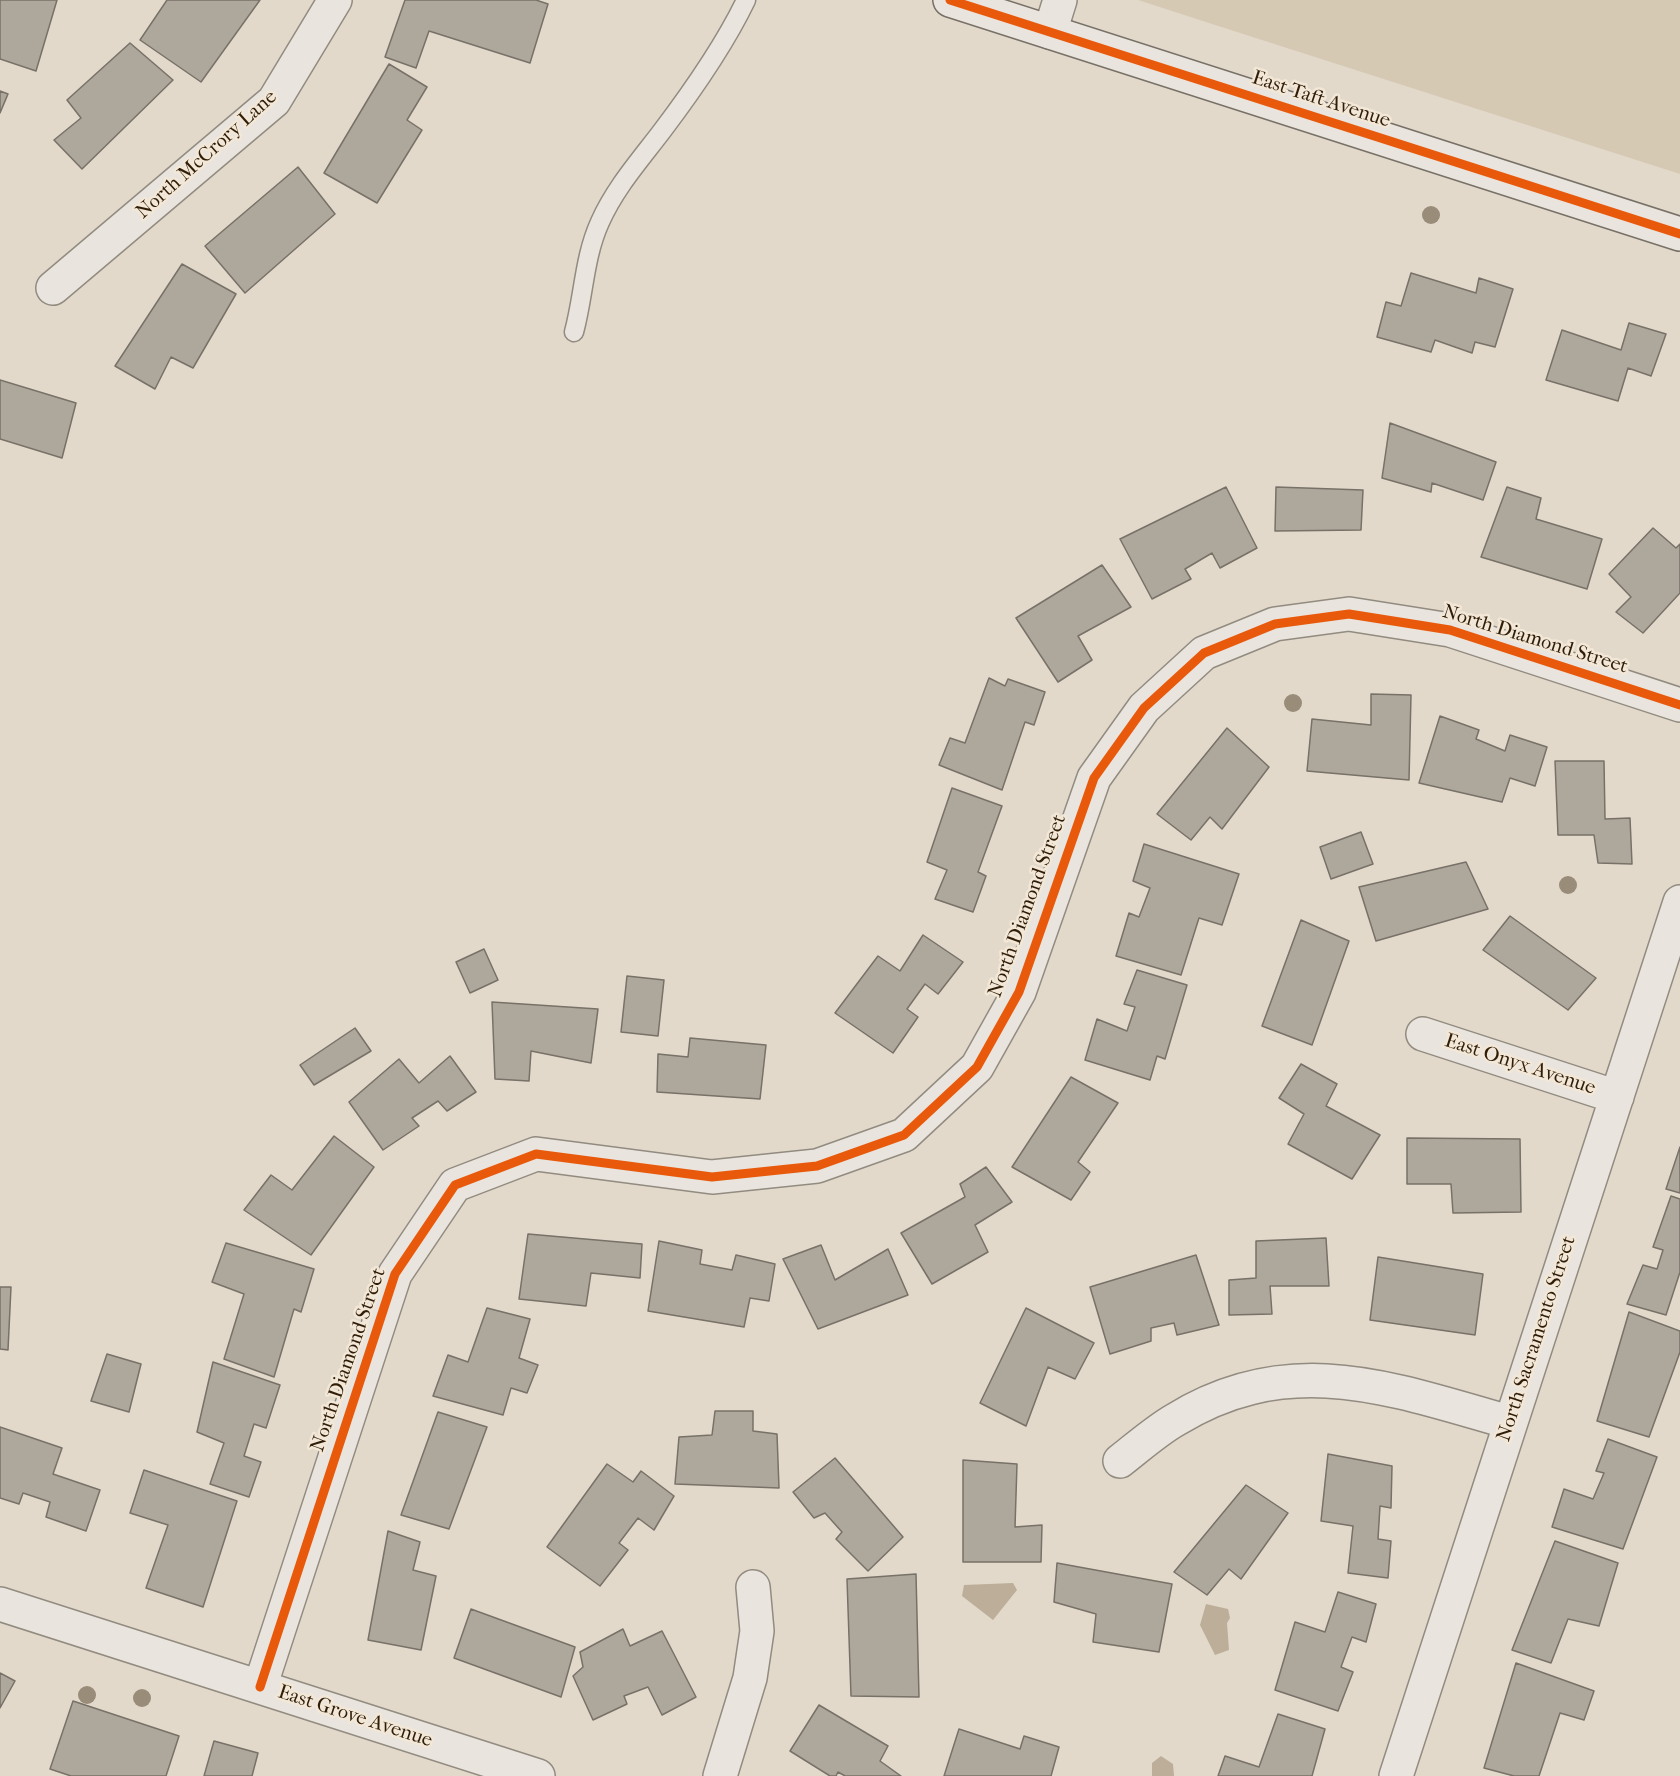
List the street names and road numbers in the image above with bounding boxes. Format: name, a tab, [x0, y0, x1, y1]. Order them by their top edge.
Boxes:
street label: East Taft Avenue	[1249, 66, 1393, 134]
street label: North McCrory Lane	[132, 86, 282, 224]
street label: North Diamond Street	[1439, 600, 1631, 680]
street label: North Diamond Street	[984, 811, 1072, 1001]
street label: East Onyx Avenue	[1442, 1029, 1598, 1101]
street label: North Sacramento Street	[1492, 1233, 1582, 1445]
street label: North Diamond Street	[306, 1265, 392, 1455]
street label: East Grove Avenue	[275, 1681, 435, 1753]

